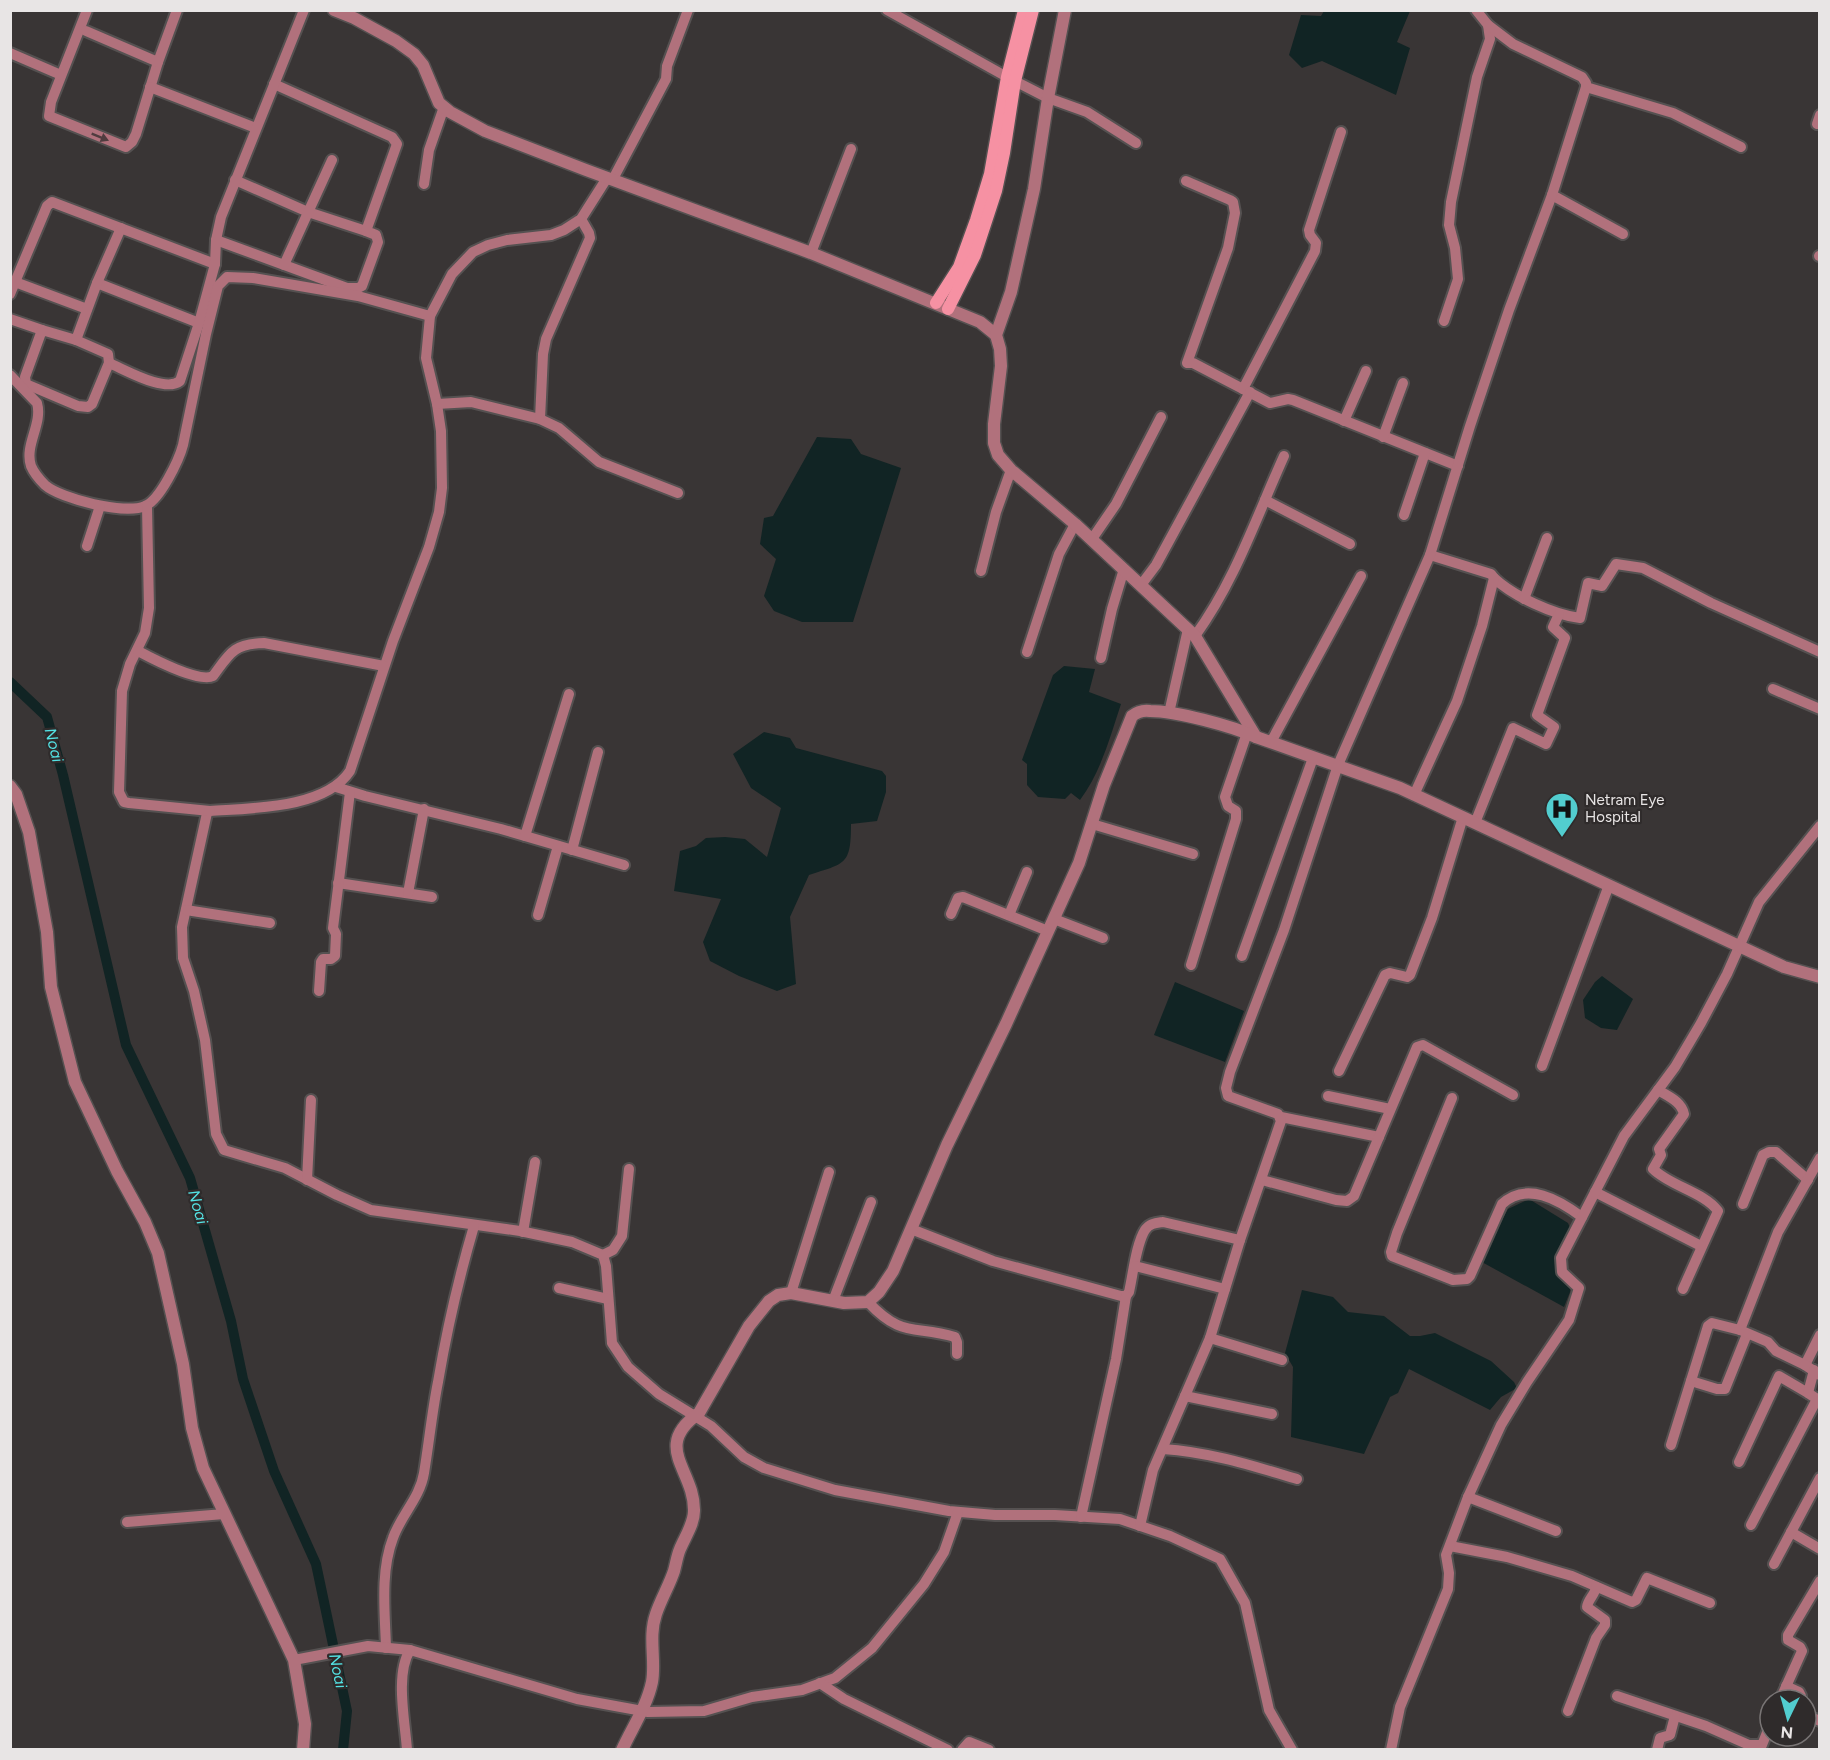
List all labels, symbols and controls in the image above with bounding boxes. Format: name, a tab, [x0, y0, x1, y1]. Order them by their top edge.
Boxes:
one-way arrow	[91, 132, 109, 142]
water label: Noai	[41, 726, 67, 764]
hospital icon: Netram Eye Hospital	[1544, 791, 1580, 838]
place label: Netram Eye Hospital	[1585, 791, 1664, 826]
water label: Noai	[184, 1188, 212, 1227]
water label: Noai	[325, 1652, 351, 1690]
north arrow	[1758, 1688, 1818, 1748]
text: N	[1780, 1722, 1794, 1742]

